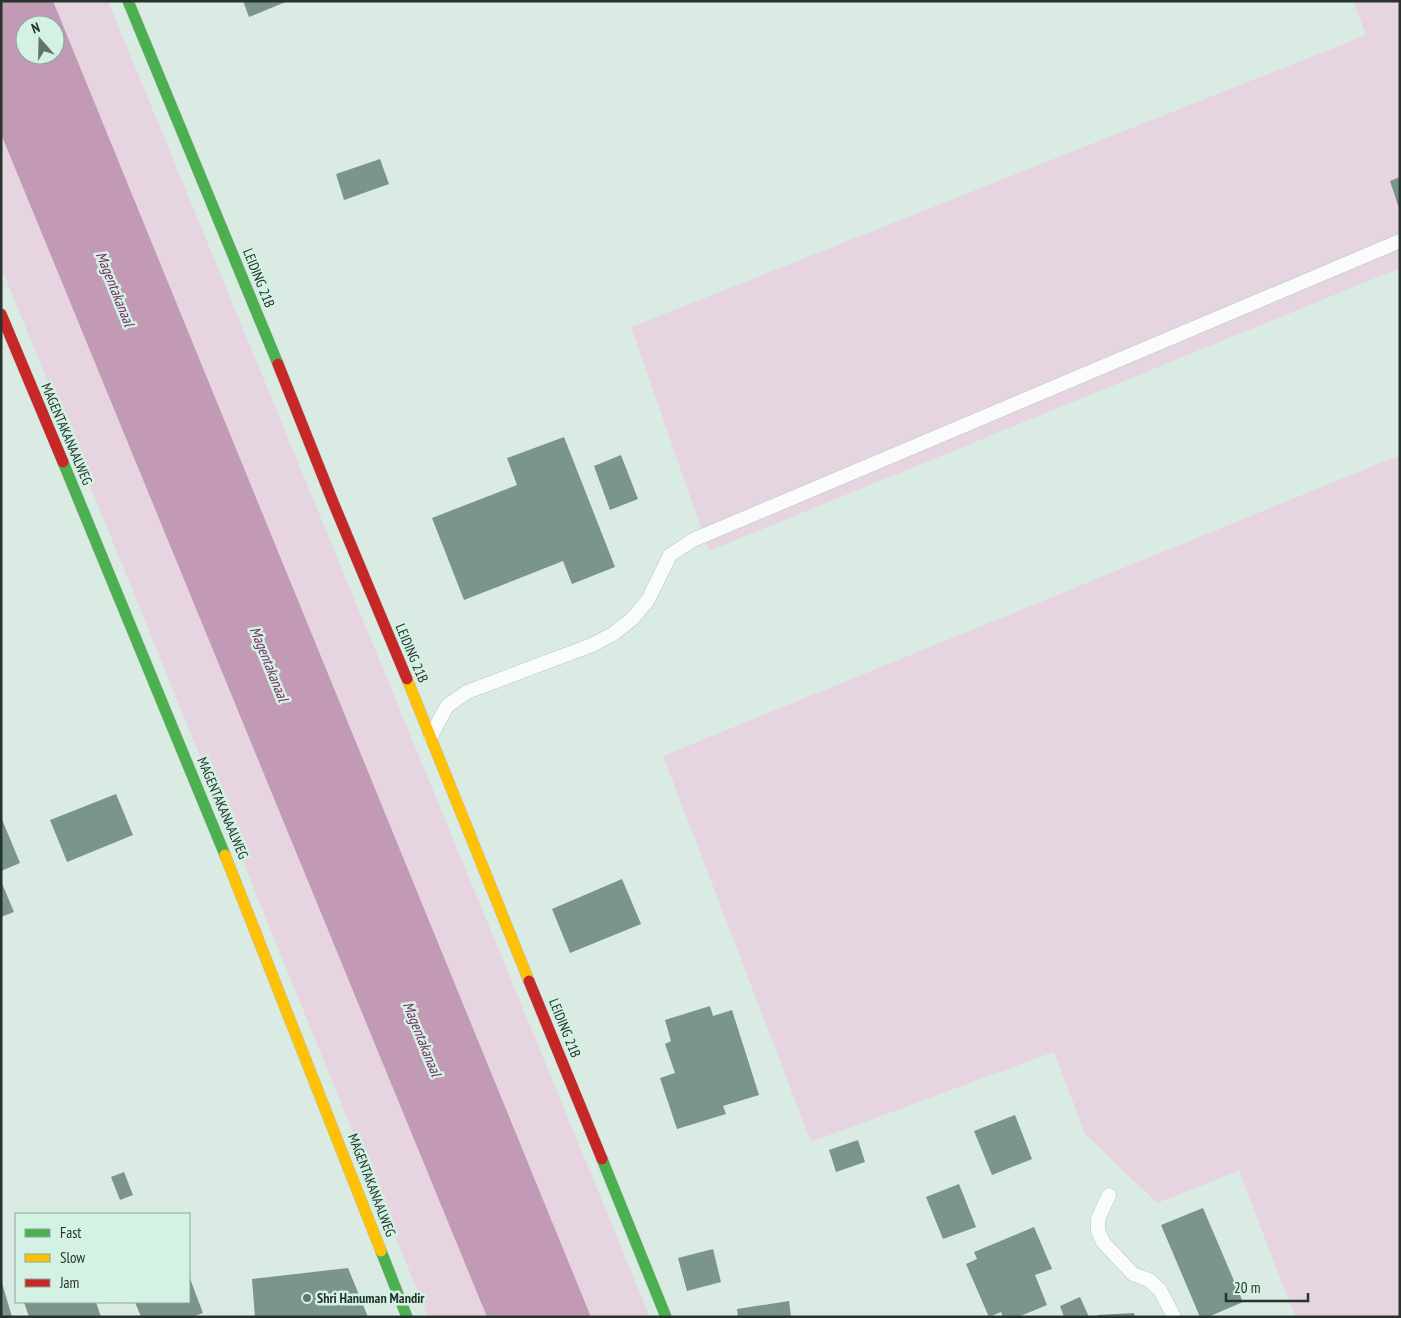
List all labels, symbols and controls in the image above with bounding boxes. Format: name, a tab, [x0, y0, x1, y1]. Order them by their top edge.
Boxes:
north arrow	[15, 15, 65, 65]
text: N	[29, 18, 42, 38]
street label: LEIDING 21B	[239, 246, 279, 310]
water label: Magentakanaal	[92, 249, 140, 330]
street label: MAGENTAKANAALWEG	[37, 380, 97, 488]
street label: LEIDING 21B	[392, 621, 432, 685]
water label: Magentakanaal	[246, 624, 294, 705]
street label: MAGENTAKANAALWEG	[193, 754, 253, 862]
street label: LEIDING 21B	[545, 996, 585, 1060]
water label: Magentakanaal	[399, 999, 447, 1080]
street label: MAGENTAKANAALWEG	[344, 1131, 400, 1239]
legend	[15, 1213, 190, 1303]
text: Fast	[60, 1223, 81, 1242]
text: Slow	[60, 1248, 85, 1267]
scale bar	[1226, 1270, 1308, 1302]
text: Jam	[59, 1273, 79, 1292]
text: 20 m	[1234, 1278, 1260, 1297]
place label: Shri Hanuman Mandir	[317, 1289, 425, 1307]
marker: Shri Hanuman Mandir	[301, 1292, 313, 1304]

